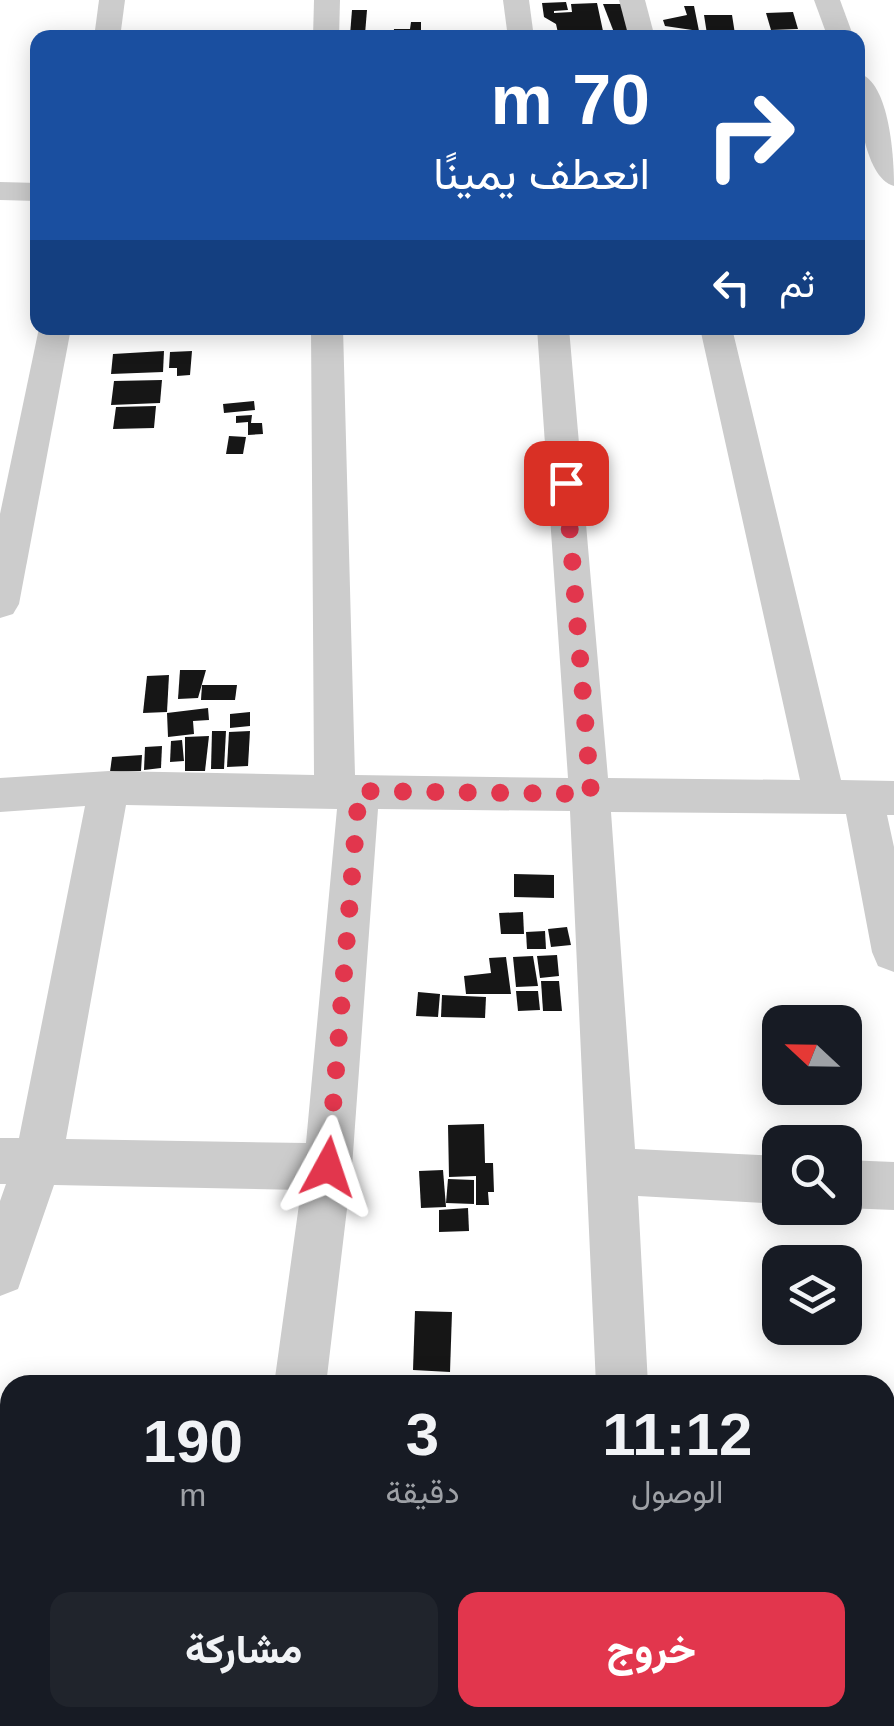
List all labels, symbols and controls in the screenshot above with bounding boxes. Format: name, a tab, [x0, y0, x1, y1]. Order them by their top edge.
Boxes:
text: 70 m	[490, 61, 650, 139]
icon: right	[685, 70, 815, 200]
text: انعطف يمينًا	[433, 148, 650, 199]
icon: left	[704, 260, 759, 315]
text: ثم	[779, 263, 815, 305]
pin	[524, 441, 609, 526]
icon: arrive	[539, 456, 594, 511]
north arrow	[762, 1005, 862, 1105]
map controls	[762, 1005, 862, 1345]
position arrow	[276, 1115, 380, 1219]
button: search	[762, 1125, 862, 1225]
button: layers	[762, 1245, 862, 1345]
text: 3	[406, 1401, 439, 1468]
text: 11:12	[602, 1401, 752, 1468]
text: 190	[143, 1408, 243, 1475]
text: دقيقة	[385, 1474, 460, 1510]
text: الوصول	[631, 1474, 723, 1510]
text: m	[179, 1477, 206, 1513]
button: مشاركة	[50, 1592, 438, 1707]
button: خروج	[458, 1592, 845, 1707]

